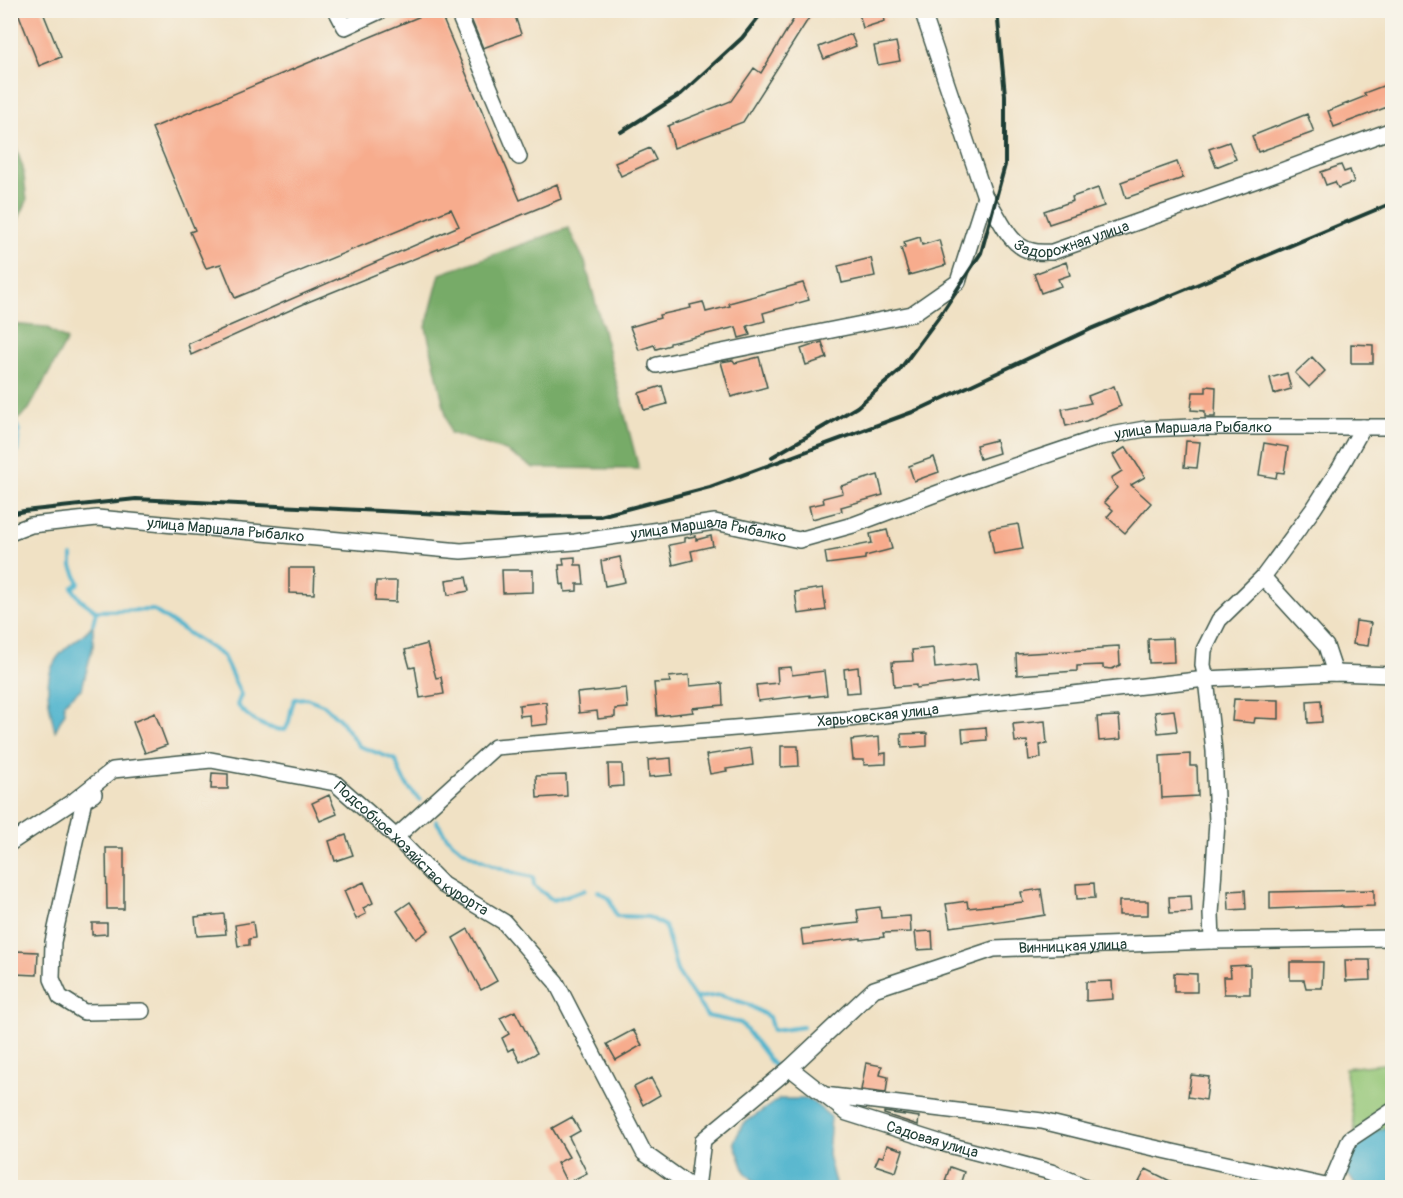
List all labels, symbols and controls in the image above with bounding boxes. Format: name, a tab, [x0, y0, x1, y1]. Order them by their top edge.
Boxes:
street label: Задорожная улица	[1010, 216, 1132, 262]
street label: улица Маршала Рыбалко	[1112, 418, 1272, 444]
street label: улица Маршала Рыбалко	[629, 512, 788, 547]
street label: улица Маршала Рыбалко	[145, 513, 305, 546]
street label: Харьковская улица	[816, 699, 940, 731]
street label: Подсобное хозяйство курорта	[330, 777, 492, 920]
street label: Винницкая улица	[1018, 935, 1128, 958]
street label: Садовая улица	[884, 1117, 981, 1162]

